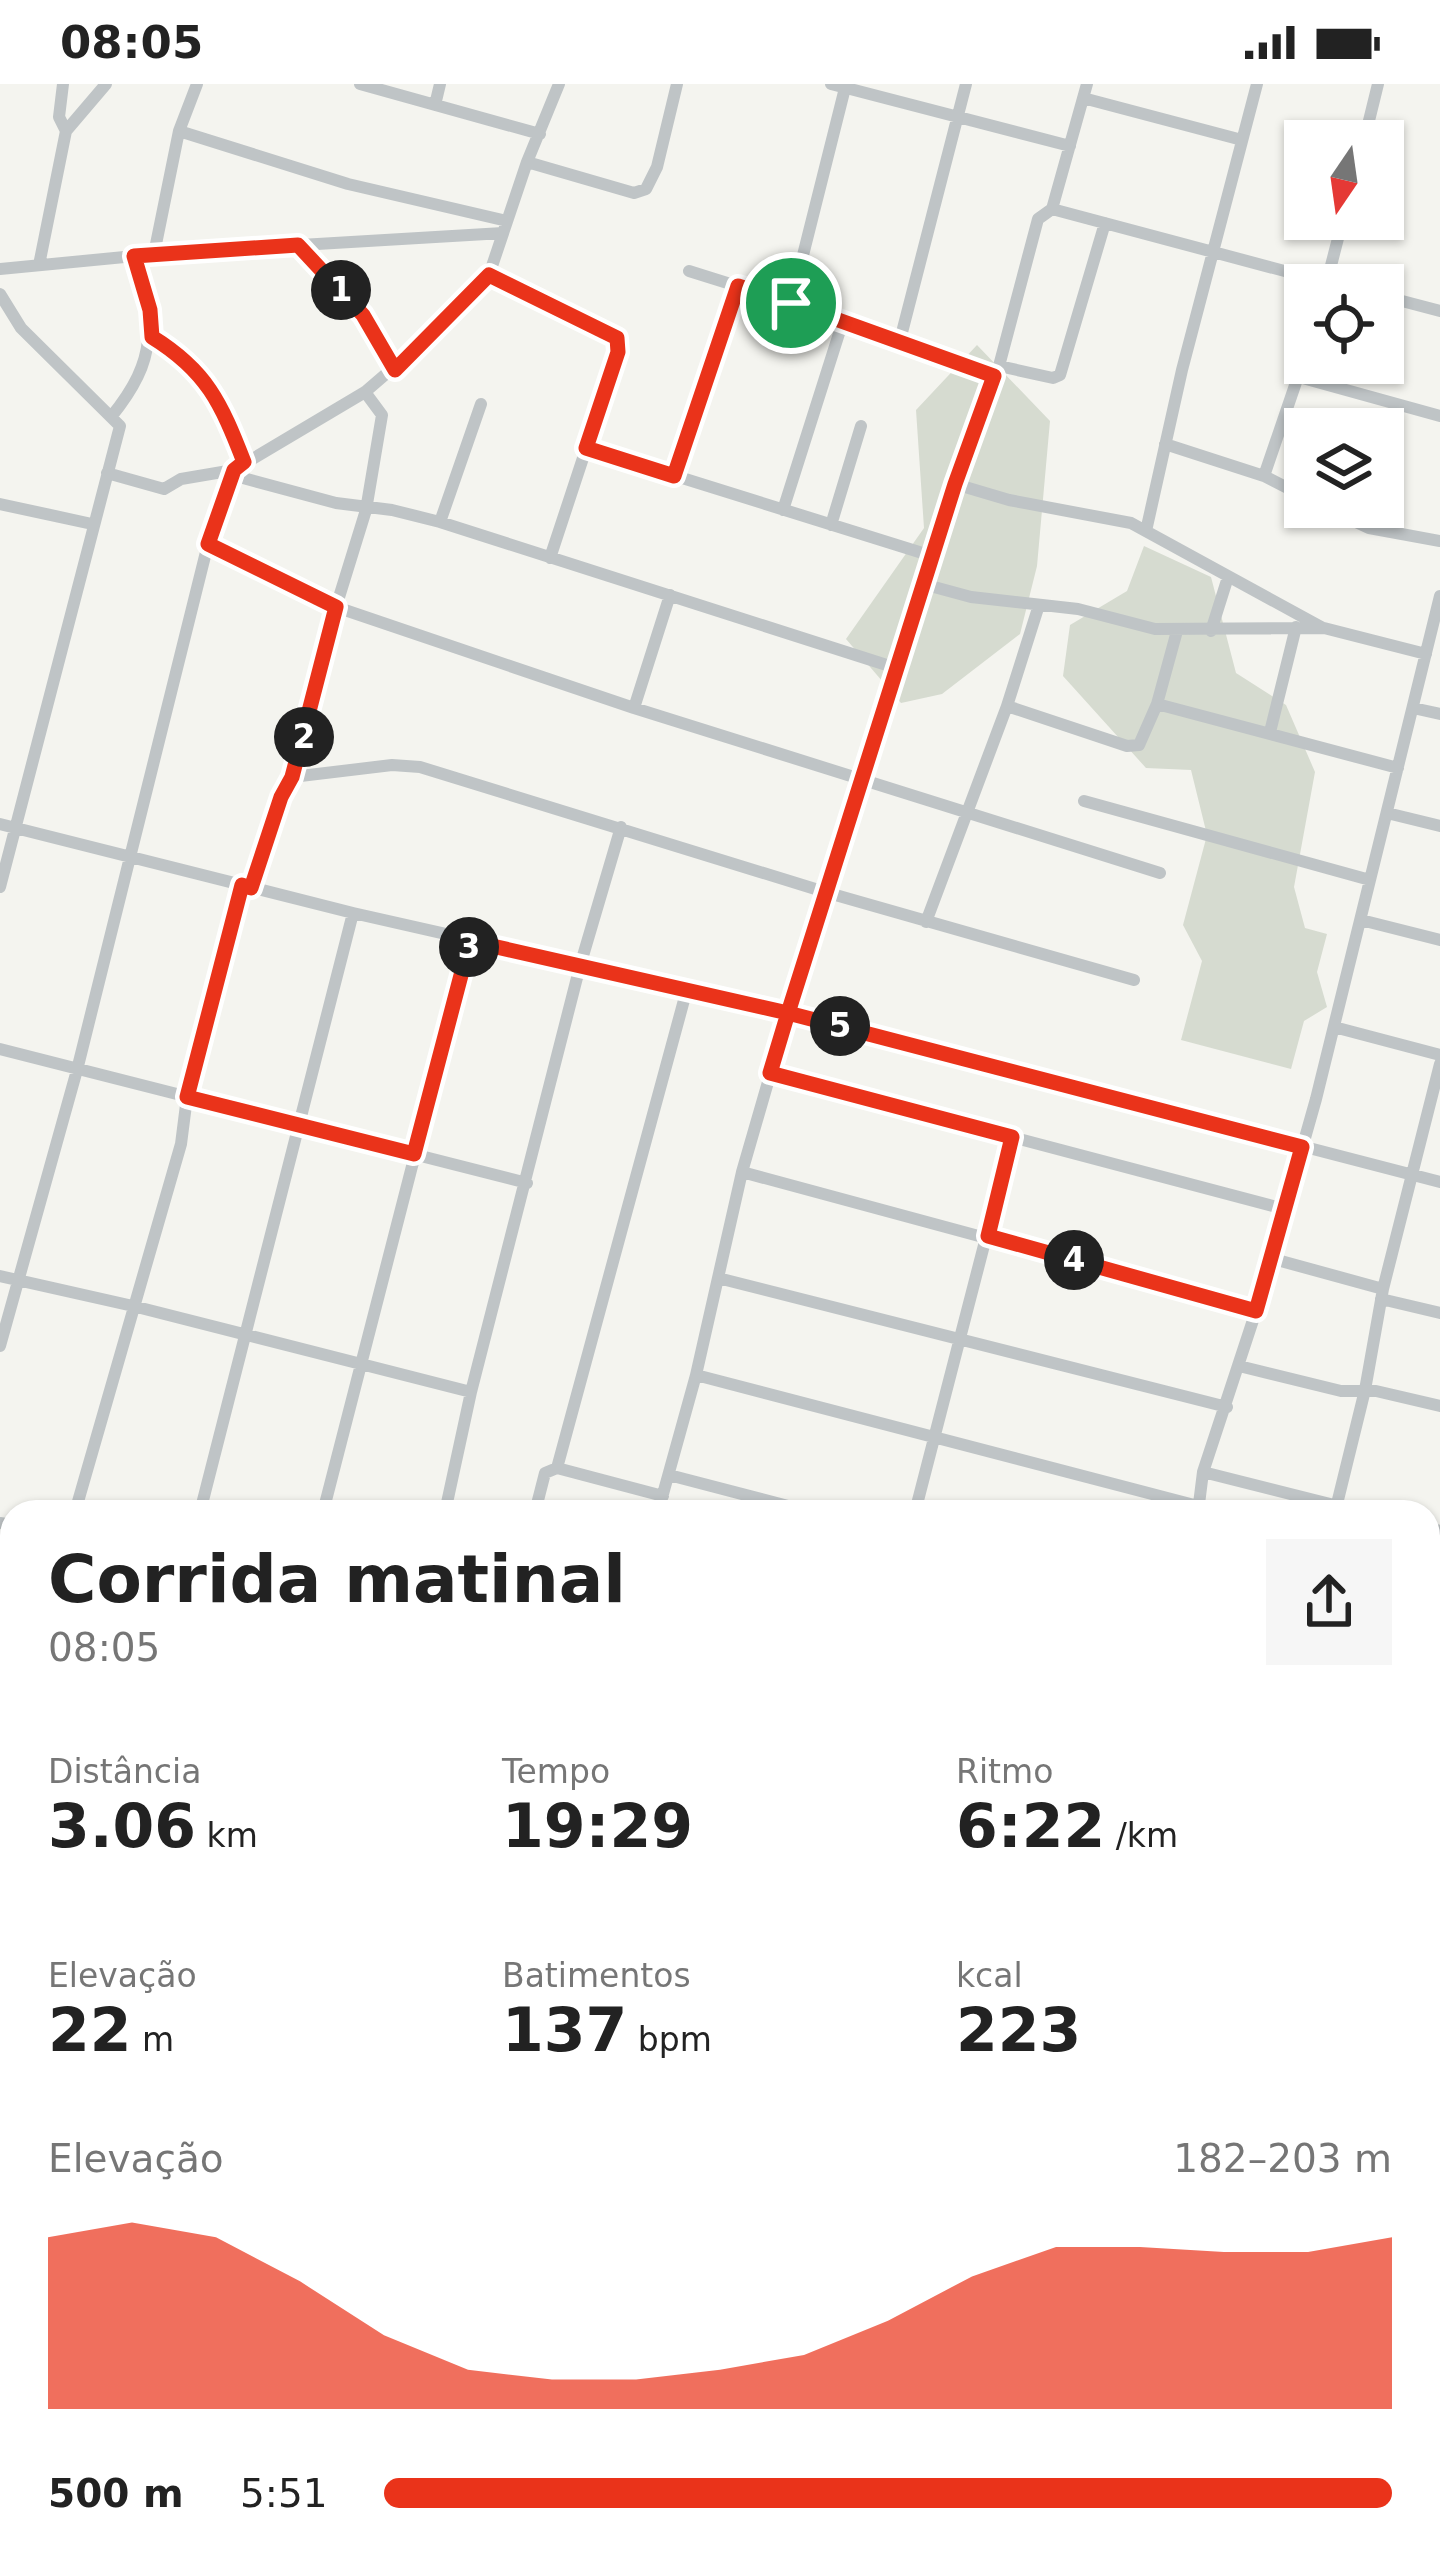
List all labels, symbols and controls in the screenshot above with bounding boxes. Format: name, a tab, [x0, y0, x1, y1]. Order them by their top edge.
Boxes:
text: 08:05	[60, 16, 203, 69]
north arrow	[1284, 120, 1404, 240]
map controls	[1284, 120, 1404, 528]
pin	[740, 252, 842, 354]
pin: 1	[311, 260, 371, 320]
button: locate	[1284, 264, 1404, 384]
text: 1	[330, 270, 352, 309]
icon: arrive	[758, 270, 824, 336]
button: layers	[1284, 408, 1404, 528]
pin: 2	[274, 707, 334, 767]
text: 2	[293, 717, 315, 756]
pin: 3	[439, 917, 499, 977]
text: 3	[458, 927, 480, 966]
pin: 5	[810, 996, 870, 1056]
text: 5	[829, 1006, 851, 1045]
pin: 4	[1044, 1230, 1104, 1290]
text: 4	[1063, 1240, 1085, 1279]
button: share	[1266, 1539, 1392, 1665]
text: Corrida matinal	[48, 1541, 626, 1618]
text: 08:05	[48, 1625, 160, 1670]
text: Distância	[48, 1752, 201, 1791]
text: Tempo	[502, 1752, 610, 1791]
text: Ritmo	[956, 1752, 1053, 1791]
text: 3.06	[48, 1791, 196, 1861]
text: 19:29	[502, 1791, 693, 1861]
text: 6:22	[956, 1791, 1105, 1861]
text: km	[196, 1816, 258, 1855]
text: /km	[1105, 1816, 1178, 1855]
text: Elevação	[48, 1956, 197, 1995]
text: Batimentos	[502, 1956, 691, 1995]
text: kcal	[956, 1956, 1023, 1995]
text: 22	[48, 1995, 132, 2065]
text: 137	[502, 1995, 627, 2065]
text: 223	[956, 1995, 1081, 2065]
text: m	[132, 2020, 174, 2059]
text: bpm	[627, 2020, 712, 2059]
text: Elevação	[48, 2136, 224, 2181]
text: 182–203 m	[1173, 2136, 1392, 2181]
text: 500 m	[48, 2471, 184, 2516]
text: 5:51	[240, 2471, 328, 2516]

